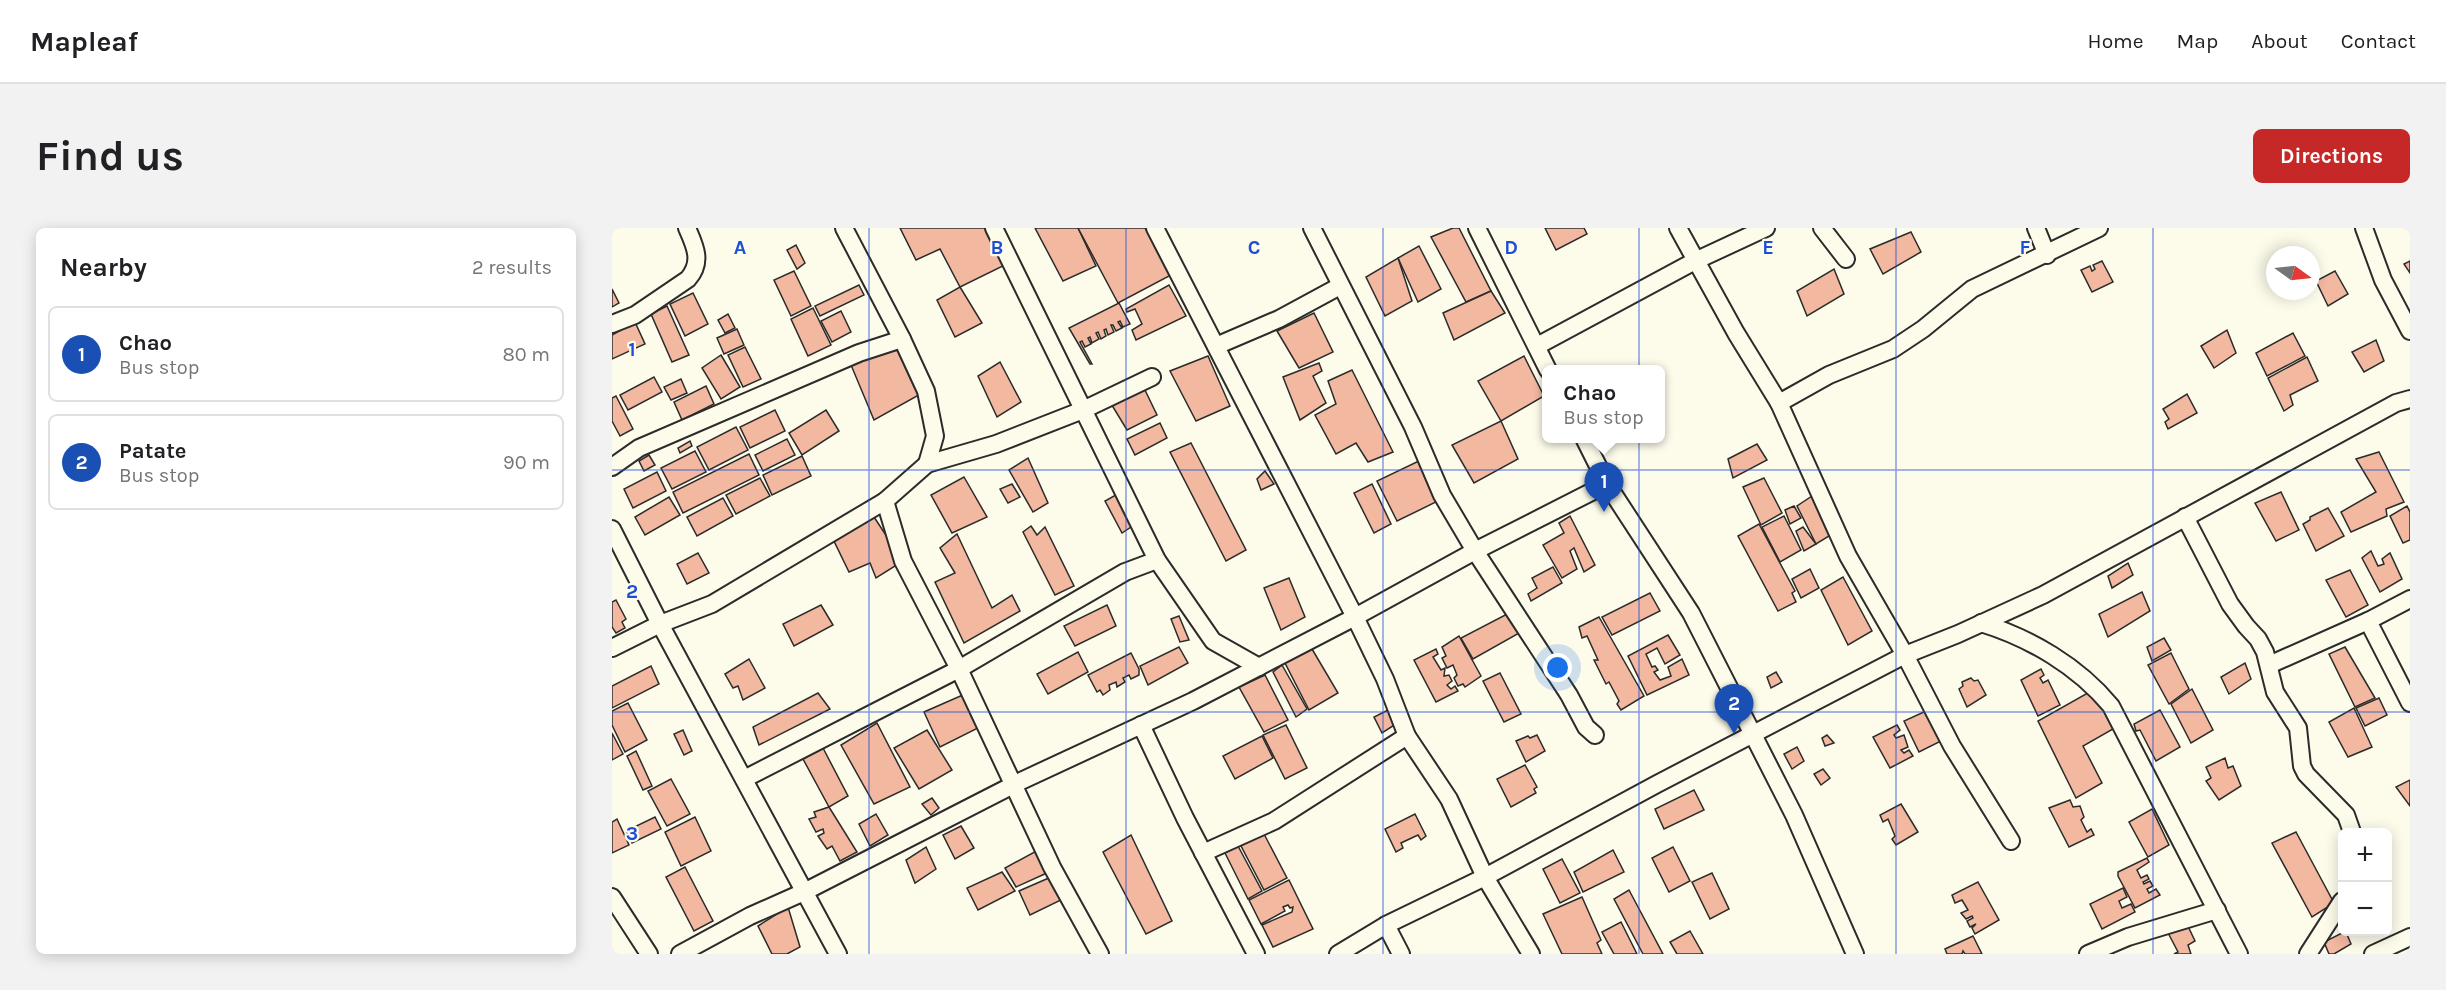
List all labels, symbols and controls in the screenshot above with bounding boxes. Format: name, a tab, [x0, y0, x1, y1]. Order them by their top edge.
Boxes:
text: Mapleaf	[30, 25, 138, 58]
text: Home	[2088, 29, 2144, 53]
text: Map	[2177, 29, 2218, 53]
text: About	[2251, 29, 2308, 53]
text: Contact	[2341, 29, 2416, 53]
button: Directions	[2253, 129, 2410, 183]
text: Find us	[36, 131, 184, 181]
text: A	[734, 236, 747, 259]
text: B	[991, 236, 1003, 259]
text: C	[1248, 236, 1260, 259]
text: D	[1504, 236, 1518, 259]
text: E	[1762, 236, 1774, 259]
text: F	[2020, 236, 2031, 259]
north arrow	[2266, 246, 2320, 300]
text: Nearby	[60, 252, 147, 283]
text: 2 results	[472, 256, 552, 279]
text: Chao	[119, 330, 172, 356]
text: 1	[628, 338, 636, 361]
text: 1	[78, 343, 85, 366]
text: 80 m	[502, 343, 550, 366]
text: Bus stop	[119, 356, 199, 379]
popup	[1542, 365, 1665, 443]
text: Chao	[1563, 380, 1616, 406]
text: Bus stop	[1563, 406, 1644, 429]
text: Patate	[119, 438, 187, 464]
text: 2	[75, 451, 88, 474]
text: 90 m	[503, 451, 550, 474]
pin: 1	[1584, 462, 1624, 512]
text: Bus stop	[119, 464, 199, 487]
text: 2	[626, 580, 638, 603]
your location	[1543, 653, 1572, 682]
pin: 2	[1714, 684, 1754, 734]
text: 3	[626, 822, 638, 845]
map controls	[2338, 828, 2392, 936]
button: +	[2338, 828, 2392, 882]
button: −	[2338, 882, 2392, 936]

